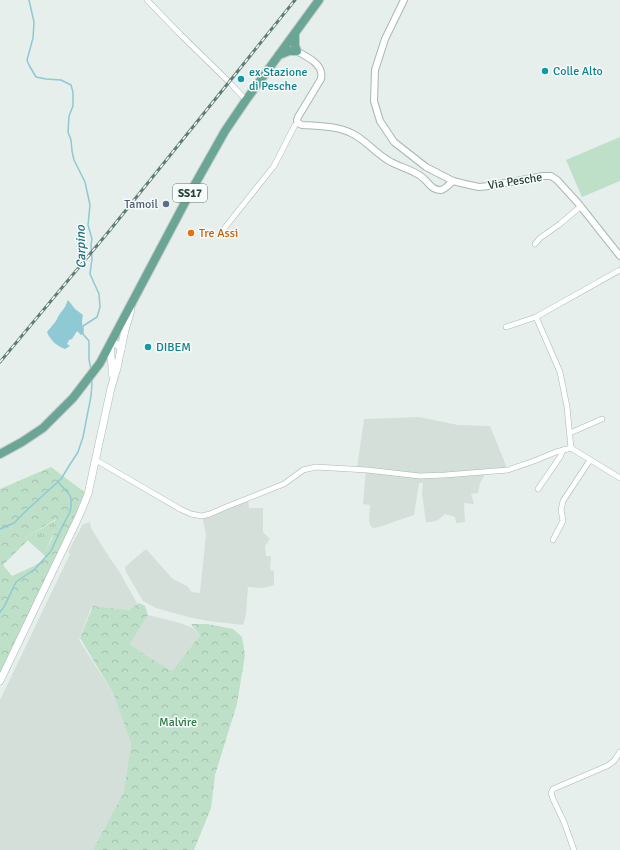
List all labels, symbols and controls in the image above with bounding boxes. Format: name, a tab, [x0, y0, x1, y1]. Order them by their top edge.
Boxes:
place label: Colle Alto	[553, 64, 603, 79]
place label: ex Stazione di Pesche	[249, 65, 308, 94]
marker: Colle Alto	[540, 66, 550, 76]
marker: ex Stazione di Pesche	[236, 74, 246, 84]
street label: Via Pesche	[487, 170, 543, 193]
road number: SS17	[173, 184, 207, 202]
place label: Tamoil	[124, 197, 158, 212]
marker: Tamoil	[161, 199, 171, 209]
water label: Carpino	[73, 224, 89, 269]
place label: Tre Assi	[199, 226, 238, 241]
marker: Tre Assi	[186, 228, 196, 238]
place label: DIBEM	[156, 340, 191, 355]
marker: DIBEM	[143, 342, 153, 352]
park label: Malvire	[159, 715, 197, 730]

